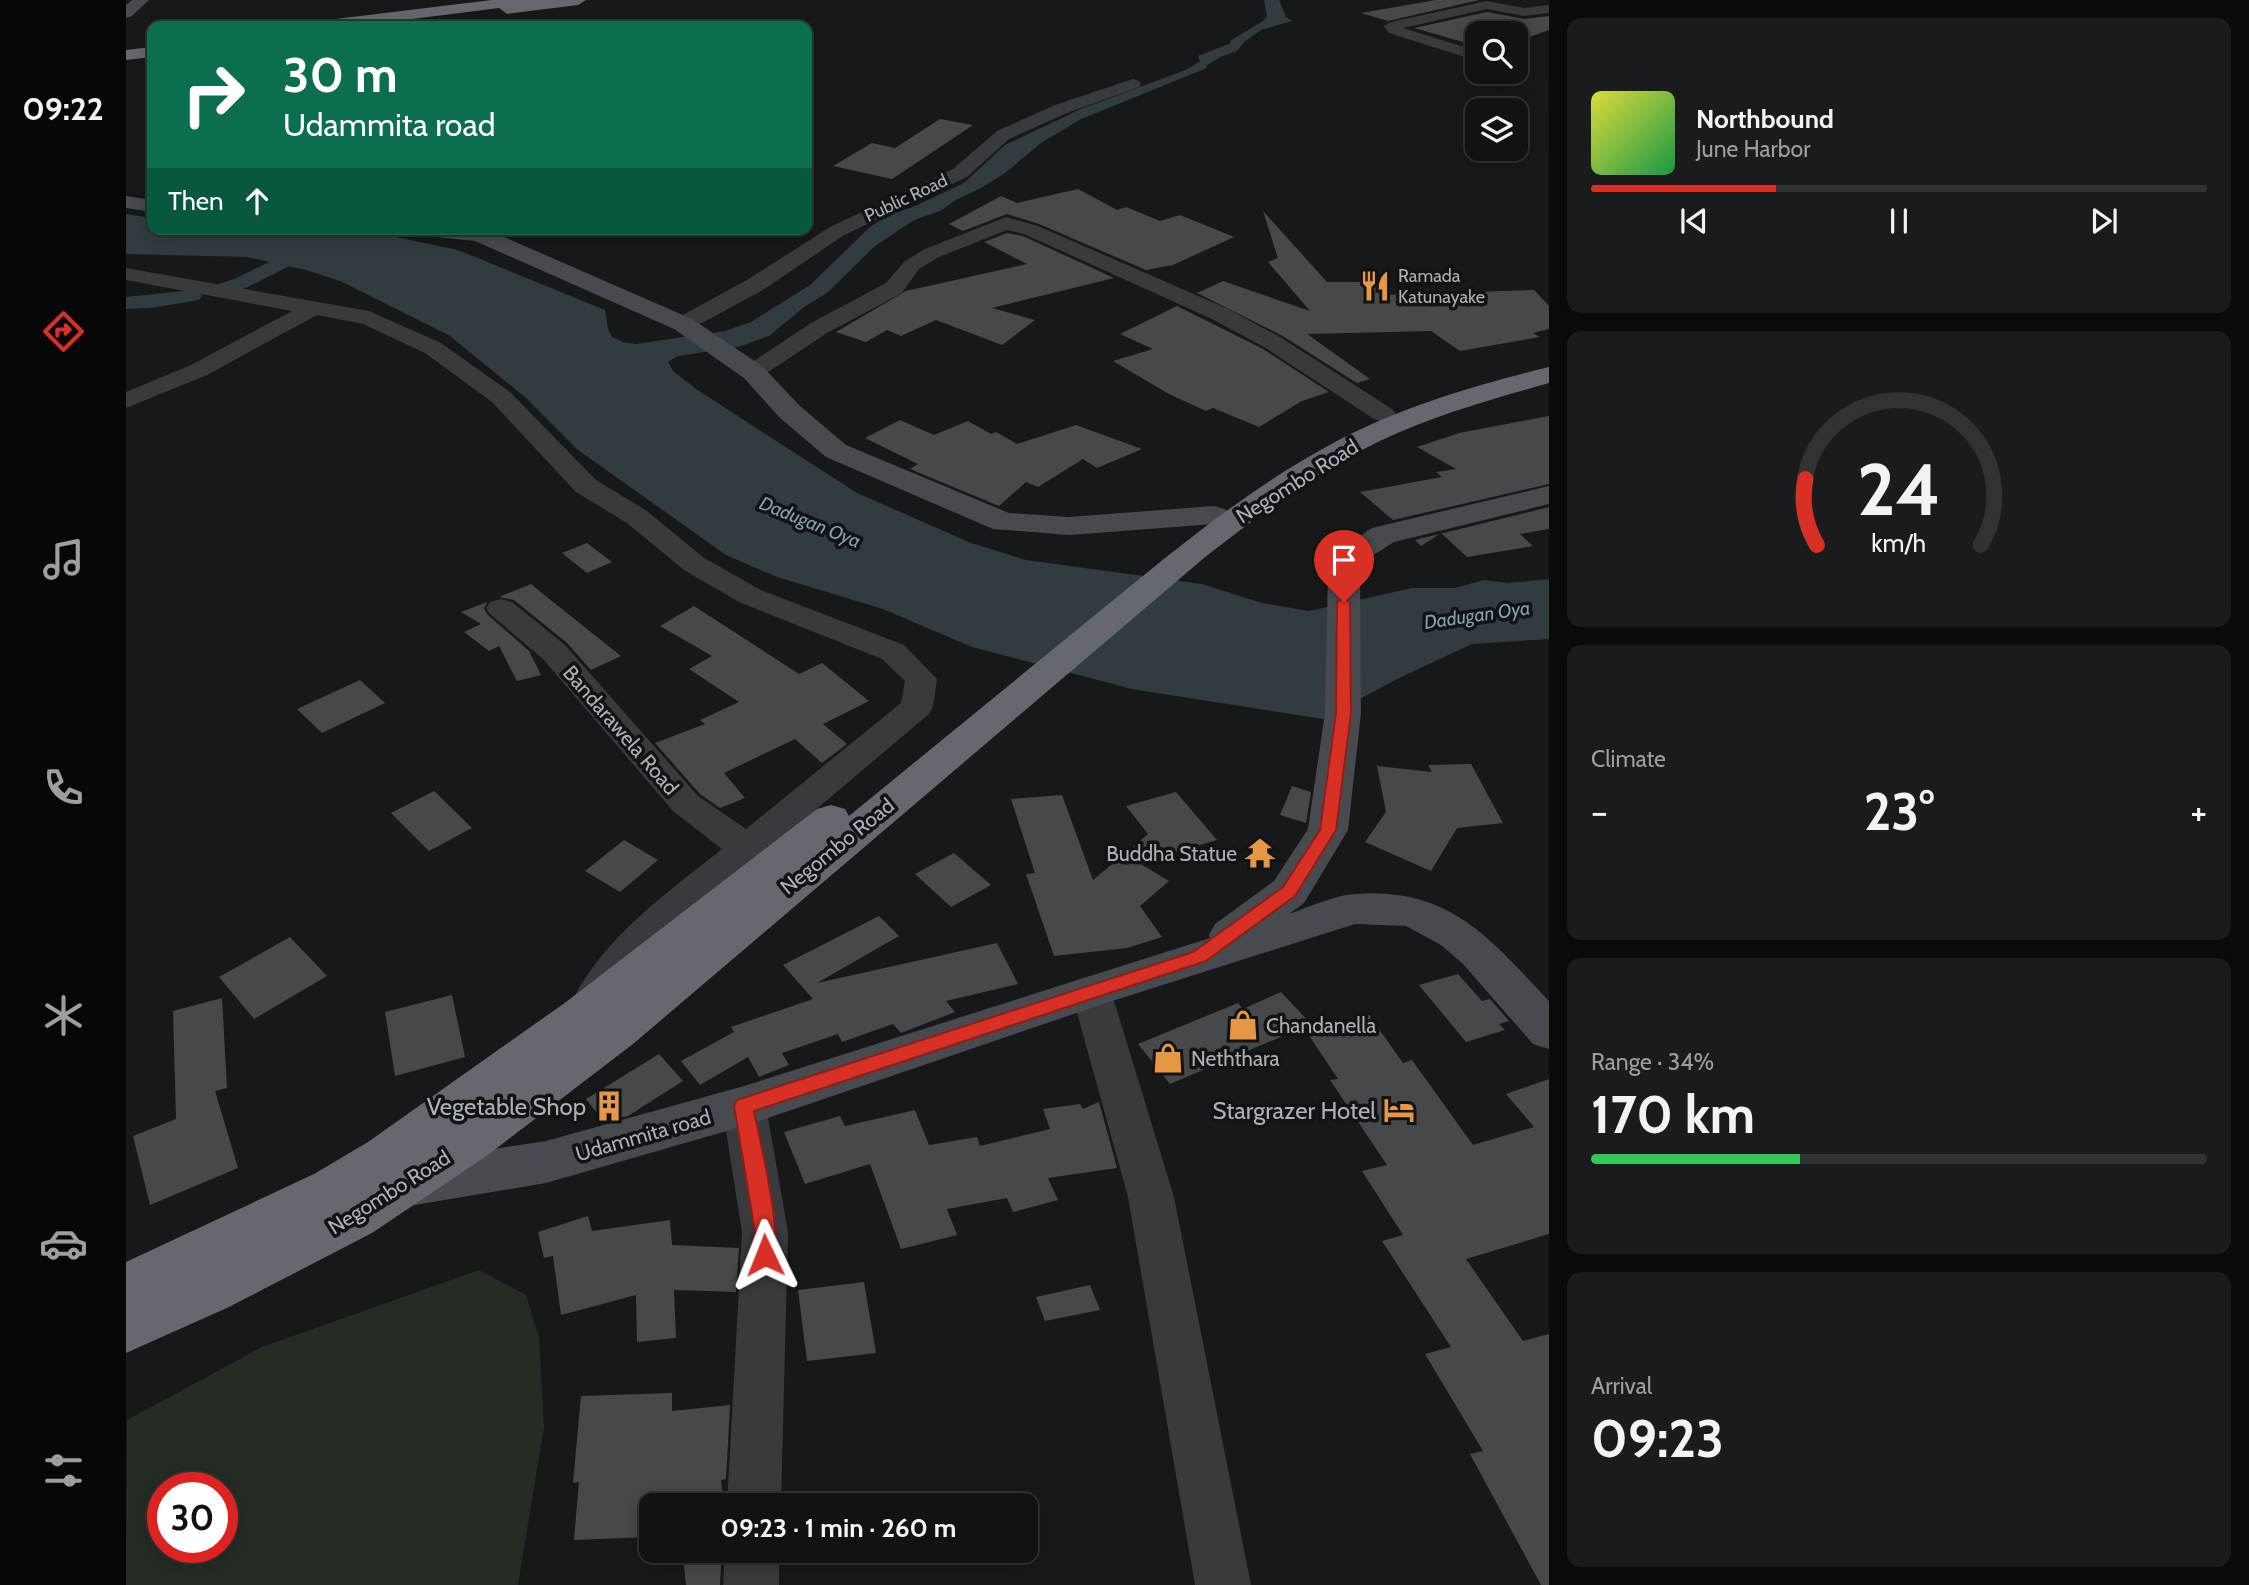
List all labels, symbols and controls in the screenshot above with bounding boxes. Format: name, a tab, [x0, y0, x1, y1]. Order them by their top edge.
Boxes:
map controls	[1465, 21, 1528, 161]
button: search	[1465, 21, 1528, 84]
text: 30 m	[283, 45, 398, 104]
icon: right	[168, 49, 259, 140]
text: 09:22	[22, 89, 104, 128]
button: layers	[1465, 98, 1528, 161]
text: Northbound	[1696, 103, 1834, 135]
text: Udammita road	[283, 105, 496, 144]
text: June Harbor	[1696, 135, 1810, 163]
street label: Public Road	[861, 169, 951, 227]
icon: ahead	[238, 182, 276, 220]
text: Then	[168, 185, 224, 217]
icon: previous	[1675, 202, 1713, 240]
icon: pause	[1880, 202, 1918, 240]
icon: next	[2085, 202, 2123, 240]
place label: Ramada Katunayake	[1398, 265, 1485, 308]
restaurant icon: Ramada Katunayake	[1358, 269, 1392, 303]
icon: directions	[39, 307, 88, 356]
street label: Negombo Road	[1231, 434, 1363, 528]
text: 24	[1857, 446, 1941, 534]
water label: Dadugan Oya	[756, 491, 864, 553]
text: km/h	[1872, 528, 1926, 558]
pin	[1314, 530, 1374, 602]
icon: music	[39, 535, 88, 584]
icon: arrive	[1325, 541, 1363, 579]
water label: Dadugan Oya	[1422, 596, 1532, 634]
street label: Bandarawela Road	[558, 660, 684, 800]
text: Climate	[1591, 745, 1666, 773]
icon: phone	[39, 763, 88, 812]
text: 23°	[1864, 780, 1934, 843]
text: −	[1591, 788, 1608, 835]
text: +	[2190, 788, 2207, 835]
street label: Negombo Road	[775, 792, 899, 900]
temple icon: Buddha Statue	[1243, 836, 1277, 870]
place label: Buddha Statue	[1106, 841, 1237, 866]
icon: climate	[39, 991, 88, 1040]
shop icon: Chandanella	[1226, 1008, 1260, 1042]
place label: Chandanella	[1266, 1013, 1376, 1038]
shop icon: Neththara	[1151, 1041, 1185, 1075]
place label: Neththara	[1191, 1046, 1280, 1071]
text: Range · 34%	[1591, 1048, 1714, 1076]
text: 170 km	[1591, 1083, 1755, 1146]
building icon: Vegetable Shop	[592, 1089, 626, 1123]
place label: Vegetable Shop	[427, 1092, 586, 1121]
hotel icon: Stargrazer Hotel	[1382, 1093, 1416, 1127]
place label: Stargrazer Hotel	[1213, 1096, 1376, 1125]
street label: Udammita road	[573, 1104, 713, 1166]
street label: Negombo Road	[323, 1145, 455, 1239]
position arrow	[728, 1218, 802, 1292]
icon: car	[39, 1219, 88, 1268]
text: Arrival	[1591, 1372, 1652, 1400]
text: 09:23	[1591, 1407, 1724, 1470]
icon: filters	[39, 1446, 88, 1495]
speed limit sign: 30	[147, 1472, 238, 1563]
text: 09:23 · 1 min · 260 m	[721, 1512, 956, 1544]

